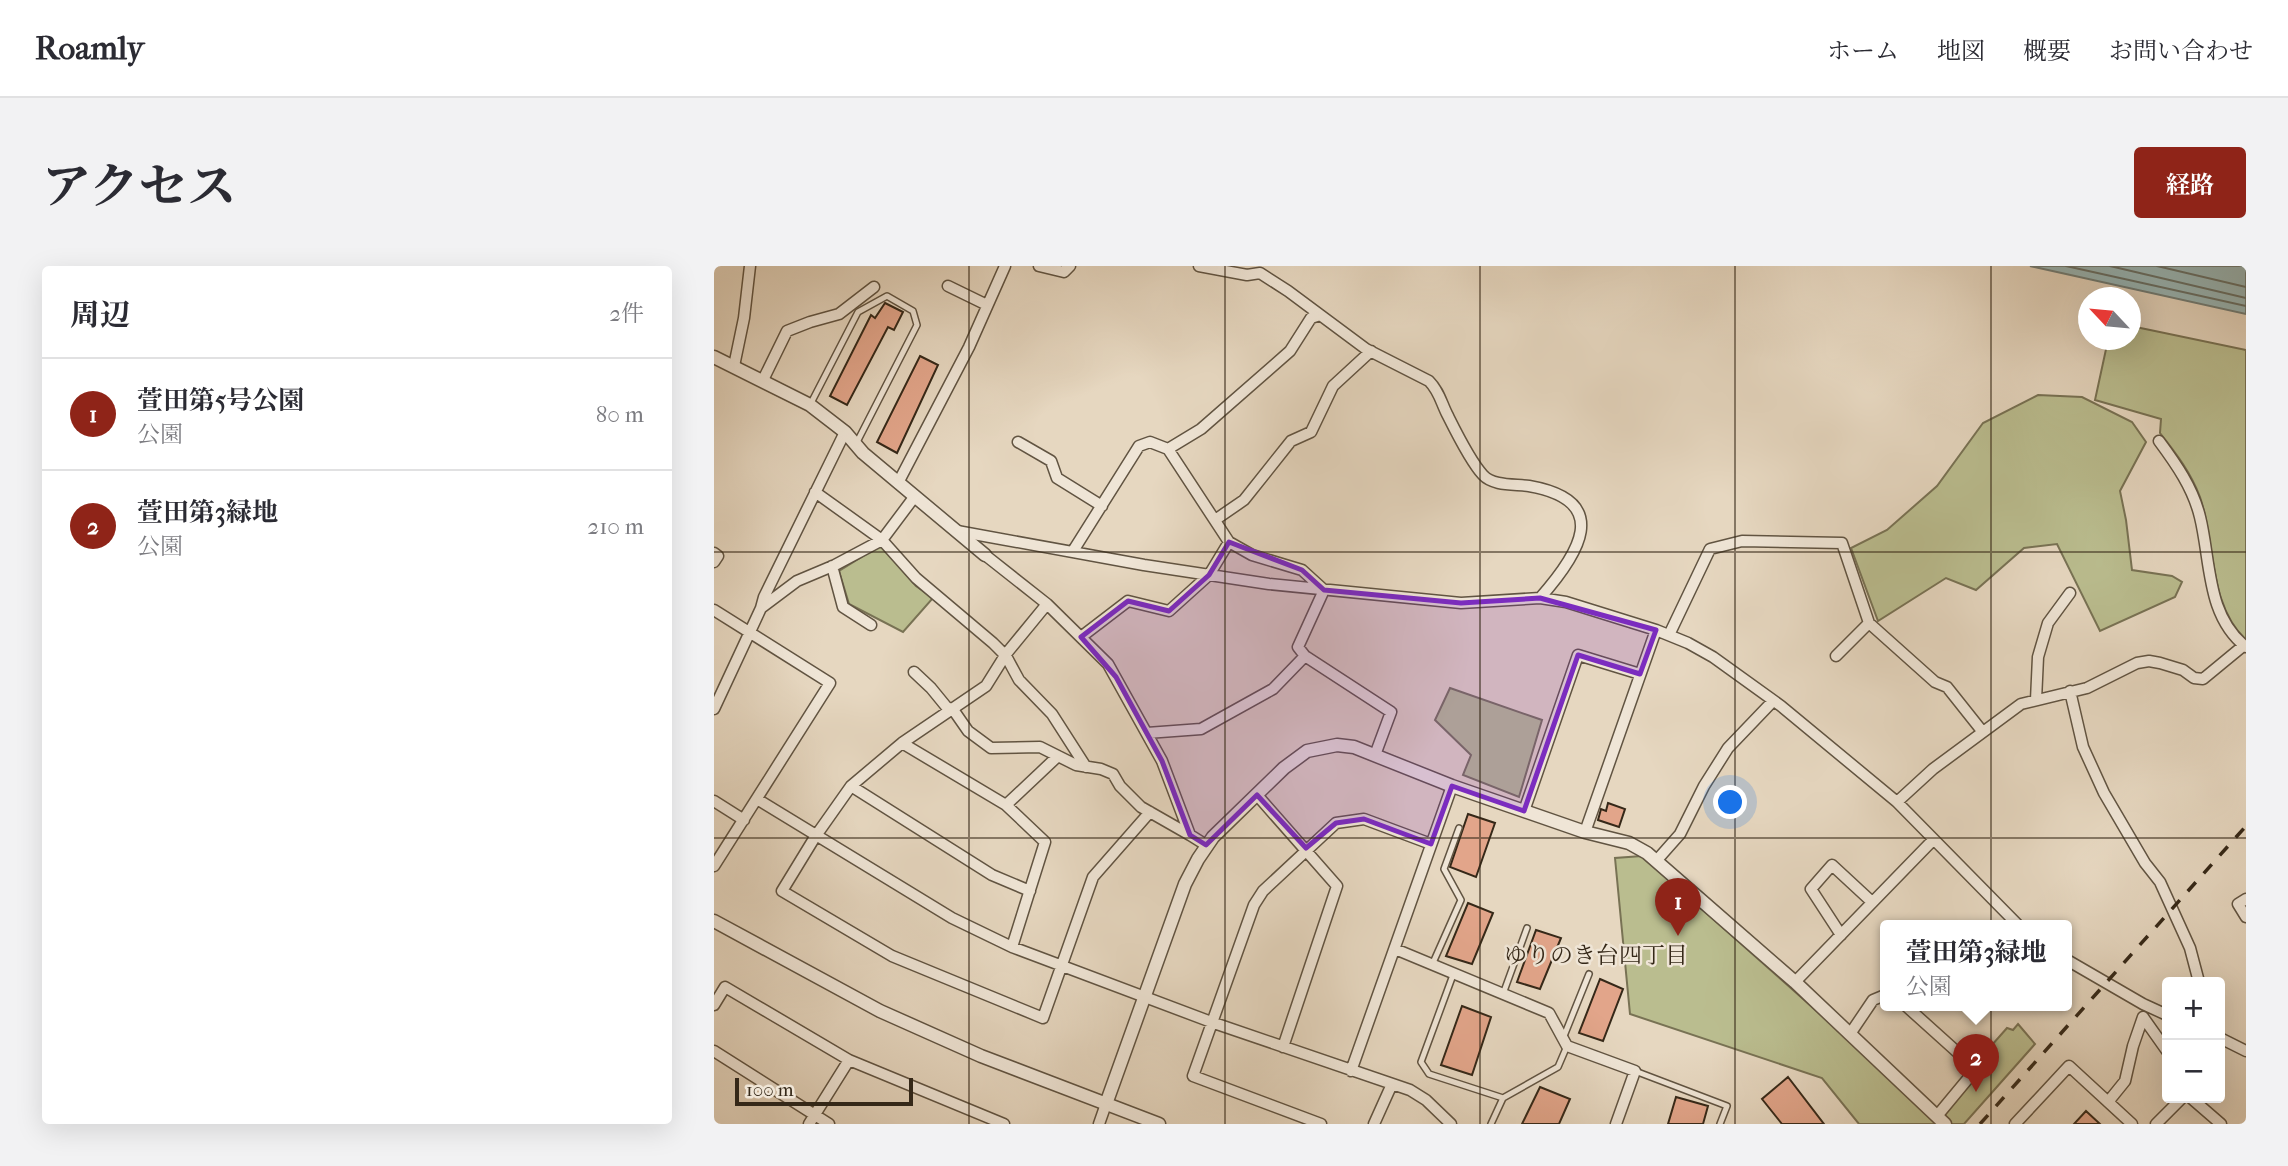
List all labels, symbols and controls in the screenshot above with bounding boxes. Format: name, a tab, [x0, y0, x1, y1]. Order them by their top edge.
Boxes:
text: Roamly	[35, 29, 144, 68]
text: ホーム	[1827, 37, 1899, 65]
text: 地図	[1937, 37, 1985, 65]
text: 概要	[2023, 37, 2071, 65]
text: お問い合わせ	[2109, 37, 2253, 65]
button: 経路	[2134, 147, 2246, 218]
text: アクセス	[42, 158, 237, 216]
north arrow	[2078, 287, 2141, 350]
text: 周辺	[70, 298, 130, 333]
text: 2件	[609, 300, 644, 327]
text: 萱田第5号公園	[137, 385, 304, 416]
text: 1	[89, 401, 97, 428]
text: 80 m	[596, 401, 644, 428]
text: 公園	[137, 421, 183, 448]
text: 萱田第3緑地	[137, 497, 278, 528]
text: 2	[87, 513, 99, 540]
text: 210 m	[587, 513, 644, 540]
text: 公園	[137, 533, 183, 560]
your location	[1713, 785, 1747, 819]
pin: 1	[1655, 878, 1701, 936]
popup	[1880, 920, 2072, 1011]
text: 萱田第3緑地	[1906, 937, 2046, 968]
district label: ゆりのき台四丁目	[1504, 942, 1688, 969]
text: 公園	[1906, 973, 1952, 1000]
map controls	[2162, 977, 2225, 1103]
button: +	[2162, 977, 2225, 1040]
pin: 2	[1953, 1034, 1999, 1092]
button: −	[2162, 1040, 2225, 1103]
scale bar	[735, 1075, 914, 1107]
text: 100 m	[746, 1079, 794, 1101]

